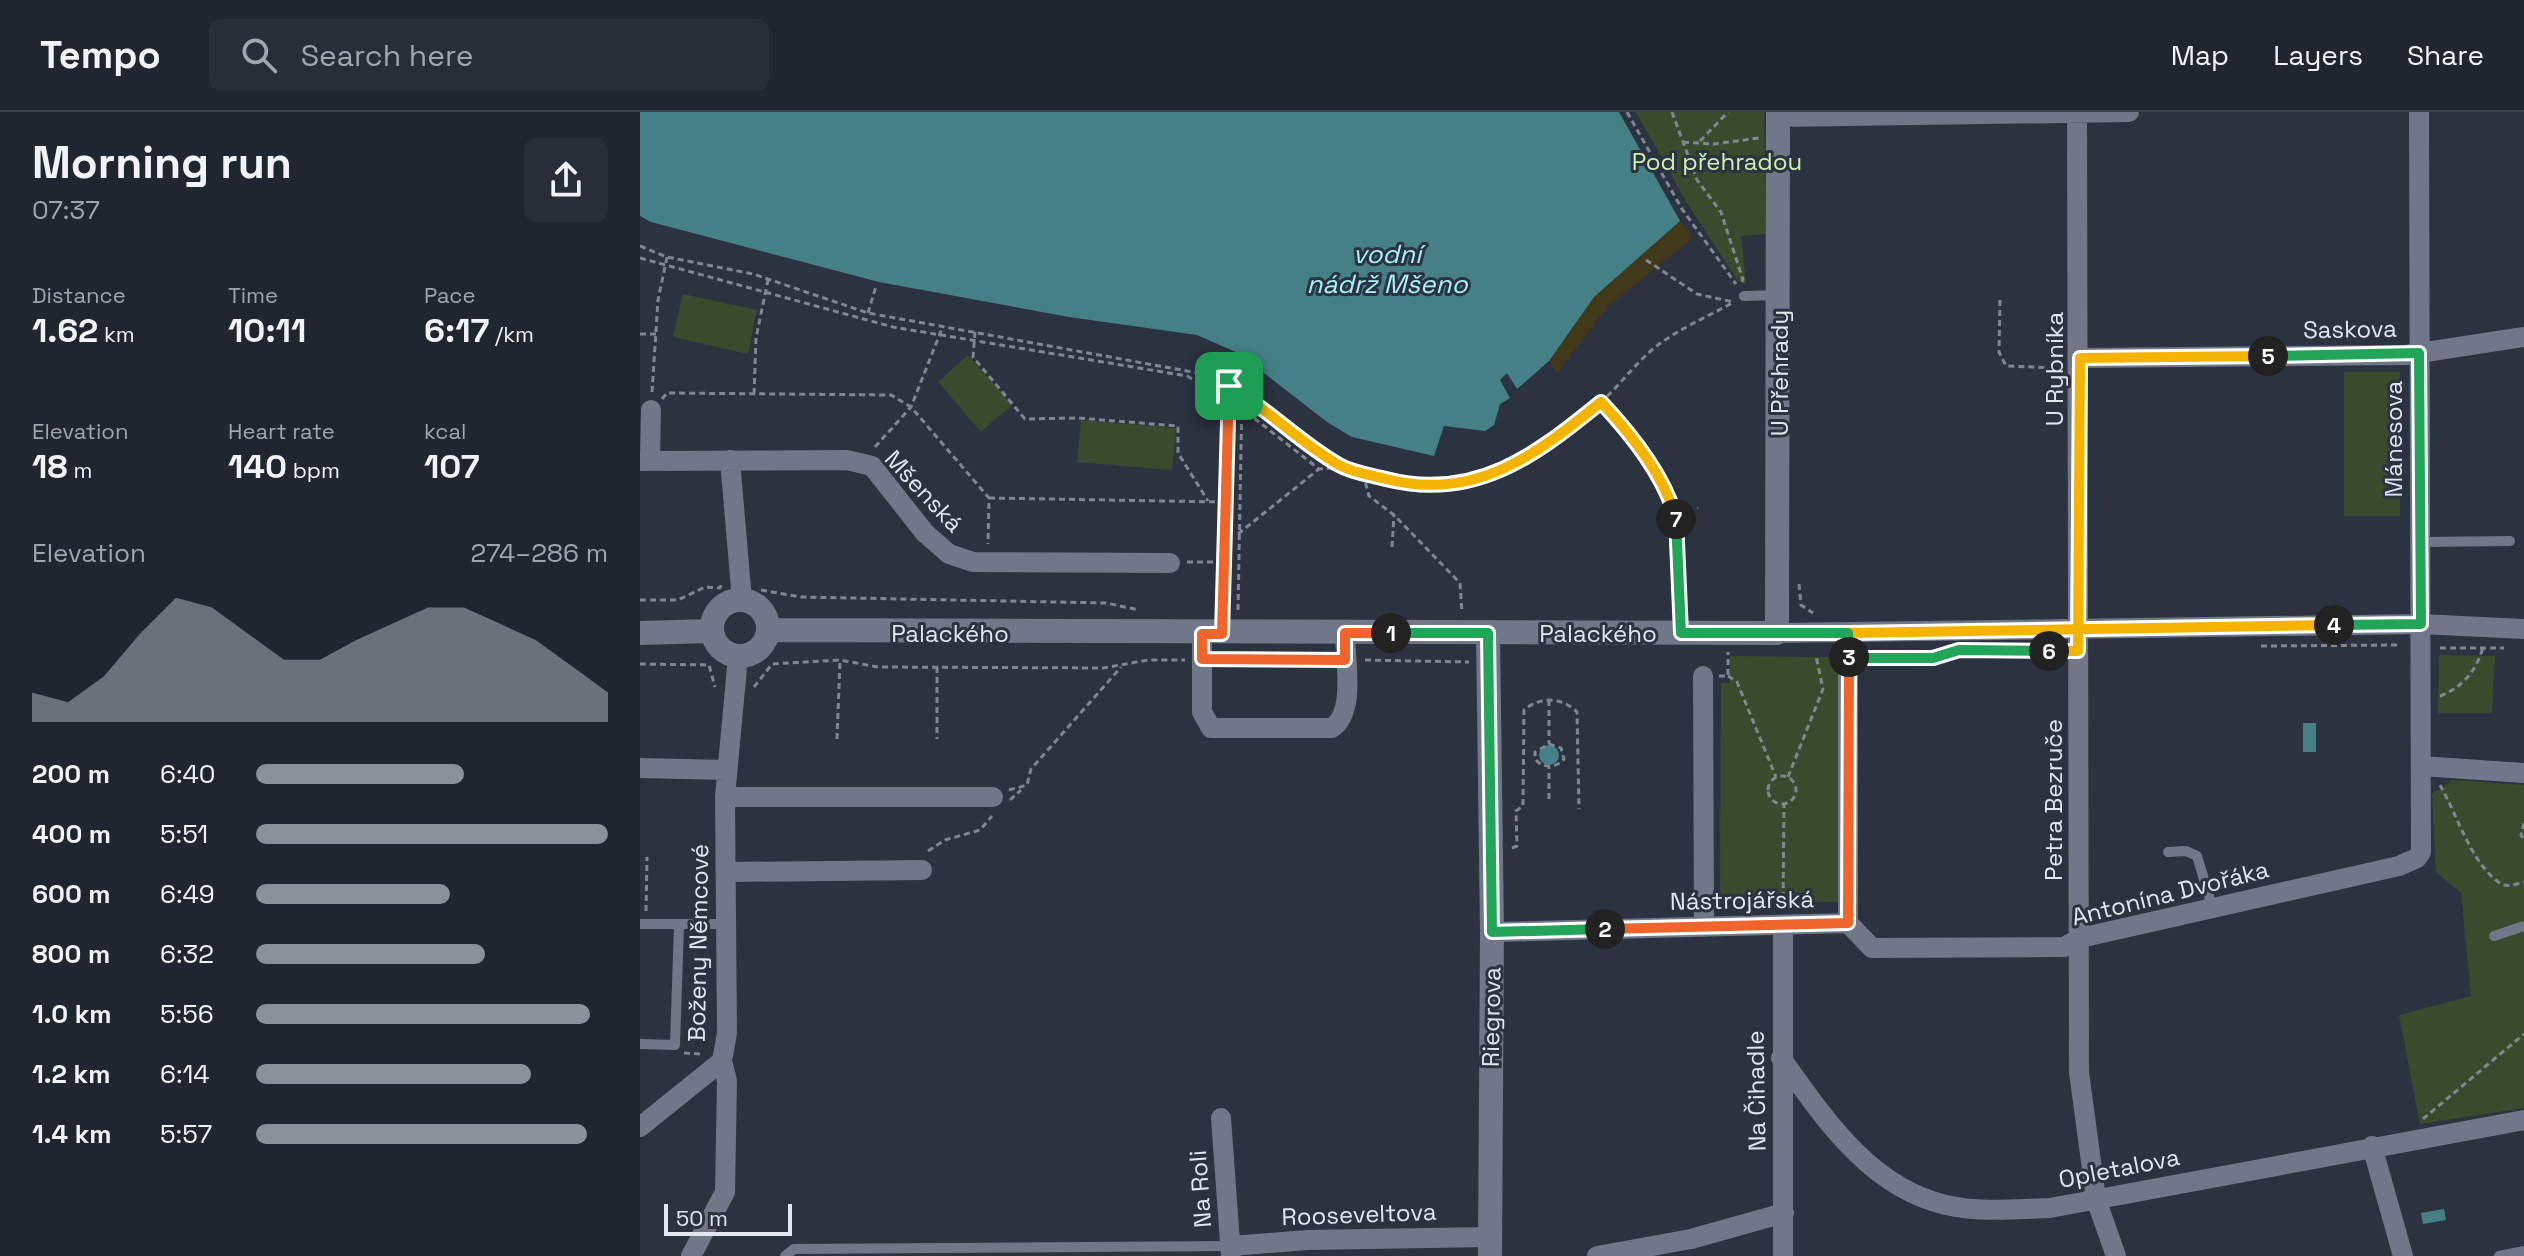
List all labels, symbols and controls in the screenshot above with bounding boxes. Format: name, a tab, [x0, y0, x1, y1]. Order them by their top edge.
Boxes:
search box	[209, 19, 769, 91]
text: Tempo	[40, 31, 161, 79]
icon: search	[237, 33, 281, 77]
text: Search here	[301, 36, 474, 75]
text: Map	[2171, 37, 2229, 73]
text: Layers	[2273, 37, 2363, 73]
text: Share	[2407, 37, 2484, 73]
text: Morning run	[32, 135, 292, 191]
button: share	[524, 138, 608, 222]
park label: Pod přehradou	[1632, 146, 1802, 177]
text: 07:37	[32, 193, 100, 227]
water label: vodní nádrž Mšeno	[1307, 237, 1468, 301]
text: Distance	[32, 281, 126, 309]
text: Time	[228, 281, 278, 309]
text: Pace	[424, 281, 476, 309]
text: 1.62	[32, 309, 98, 352]
text: 10:11	[228, 309, 306, 352]
text: 6:17	[424, 309, 489, 352]
street label: U Přehrady	[1764, 310, 1795, 436]
street label: U Rybníka	[2039, 312, 2070, 426]
street label: Saskova	[2303, 313, 2397, 345]
text: km	[98, 320, 135, 348]
text: /km	[489, 320, 534, 348]
pin: 5	[2248, 336, 2288, 376]
text: 5	[2261, 342, 2275, 370]
pin	[1195, 352, 1263, 420]
icon: arrive	[1207, 364, 1251, 408]
street label: Mánesova	[2378, 380, 2409, 497]
text: Elevation	[32, 417, 128, 445]
text: Heart rate	[228, 417, 335, 445]
text: kcal	[424, 417, 466, 445]
street label: Mšenská	[878, 443, 970, 539]
text: 18	[32, 445, 68, 488]
text: 140	[228, 445, 287, 488]
text: 107	[424, 445, 480, 488]
text: m	[68, 456, 92, 484]
text: bpm	[287, 456, 340, 484]
pin: 7	[1656, 499, 1696, 539]
text: 7	[1670, 505, 1682, 533]
text: Elevation	[32, 536, 146, 570]
text: 274–286 m	[471, 536, 608, 570]
pin: 4	[2314, 605, 2354, 645]
text: 4	[2327, 611, 2341, 639]
pin: 1	[1371, 613, 1411, 653]
street label: Palackého	[891, 618, 1009, 649]
street label: Palackého	[1539, 618, 1657, 649]
text: 1	[1386, 619, 1396, 647]
pin: 6	[2029, 631, 2069, 671]
pin: 3	[1829, 637, 1869, 677]
text: 6	[2042, 637, 2056, 665]
text: 3	[1842, 643, 1856, 671]
street label: Petra Bezruče	[2038, 719, 2069, 881]
text: 200 m	[32, 757, 110, 791]
text: 6:40	[160, 757, 215, 791]
text: 400 m	[32, 817, 111, 851]
text: 5:51	[160, 817, 208, 851]
street label: Boženy Němcové	[681, 844, 715, 1042]
street label: Antonína Dvořáka	[2068, 853, 2272, 933]
text: 600 m	[32, 877, 111, 911]
text: 6:49	[160, 877, 215, 911]
street label: Nástrojářská	[1670, 883, 1815, 917]
pin: 2	[1585, 909, 1625, 949]
text: 2	[1598, 915, 1612, 943]
text: 800 m	[32, 937, 110, 971]
text: 6:32	[160, 937, 214, 971]
street label: Riegrova	[1475, 967, 1507, 1067]
text: 1.0 km	[32, 997, 112, 1031]
text: 5:56	[160, 997, 214, 1031]
street label: Na Čihadle	[1739, 1030, 1773, 1152]
text: 1.2 km	[32, 1057, 110, 1091]
text: 6:14	[160, 1057, 210, 1091]
text: 1.4 km	[32, 1117, 112, 1151]
text: 5:57	[160, 1117, 212, 1151]
street label: Opletalova	[2056, 1141, 2182, 1195]
street label: Na Roli	[1182, 1149, 1218, 1229]
street label: Rooseveltova	[1281, 1196, 1437, 1232]
scale bar	[664, 1200, 792, 1236]
text: 50 m	[676, 1204, 728, 1232]

